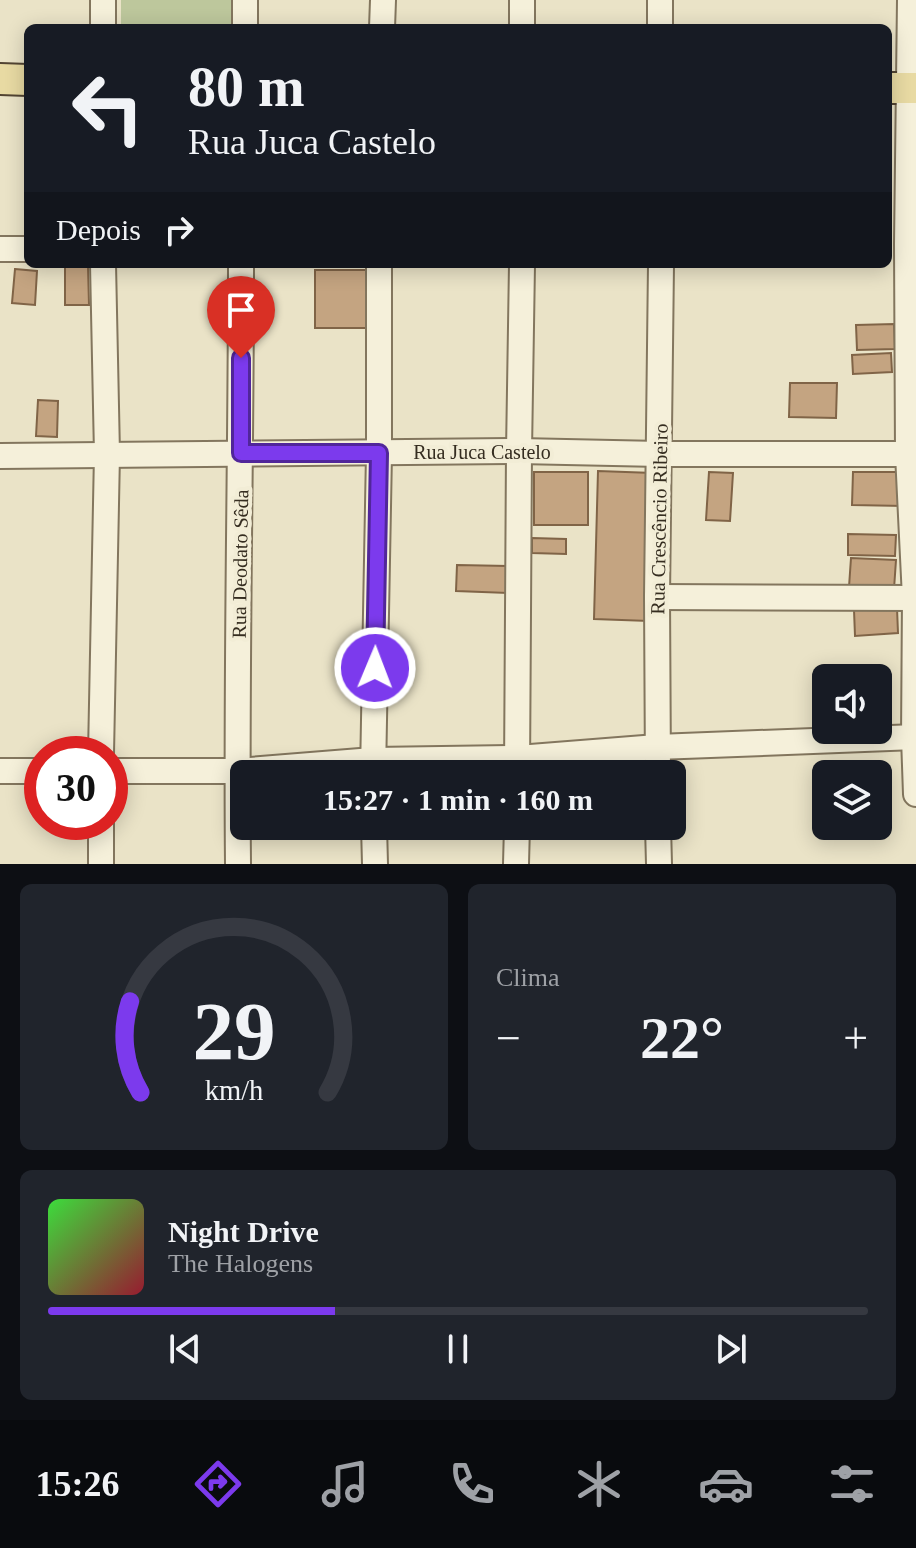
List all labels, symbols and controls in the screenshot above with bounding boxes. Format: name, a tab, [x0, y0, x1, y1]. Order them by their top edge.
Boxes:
icon: left	[56, 56, 160, 160]
text: 80 m	[188, 56, 305, 118]
text: Rua Juca Castelo	[188, 122, 436, 162]
icon: right	[157, 208, 201, 252]
text: Depois	[56, 213, 141, 246]
pin	[207, 276, 275, 358]
icon: arrive	[219, 288, 263, 332]
street label: Rua Crescêncio Ribeiro	[646, 423, 672, 615]
street label: Rua Juca Castelo	[413, 441, 551, 463]
street label: Rua Deodato Sêda	[228, 489, 252, 639]
position arrow	[333, 626, 417, 710]
map controls	[812, 664, 892, 840]
button: sound	[812, 664, 892, 744]
speed limit sign: 30	[24, 736, 128, 840]
button: layers	[812, 760, 892, 840]
text: 15:27 · 1 min · 160 m	[323, 783, 593, 816]
text: Clima	[496, 963, 560, 992]
text: 29	[192, 985, 276, 1077]
text: 22°	[640, 1005, 724, 1071]
text: −	[496, 1014, 521, 1063]
text: +	[843, 1014, 868, 1063]
text: km/h	[205, 1075, 263, 1106]
text: Night Drive	[168, 1215, 319, 1248]
text: The Halogens	[168, 1249, 313, 1278]
icon: previous	[163, 1327, 207, 1371]
icon: pause	[436, 1327, 480, 1371]
icon: next	[709, 1327, 753, 1371]
icon: directions	[190, 1456, 246, 1512]
icon: music	[317, 1456, 373, 1512]
icon: phone	[444, 1456, 500, 1512]
icon: climate	[571, 1456, 627, 1512]
icon: car	[698, 1456, 754, 1512]
icon: filters	[824, 1456, 880, 1512]
text: 15:26	[35, 1464, 119, 1504]

